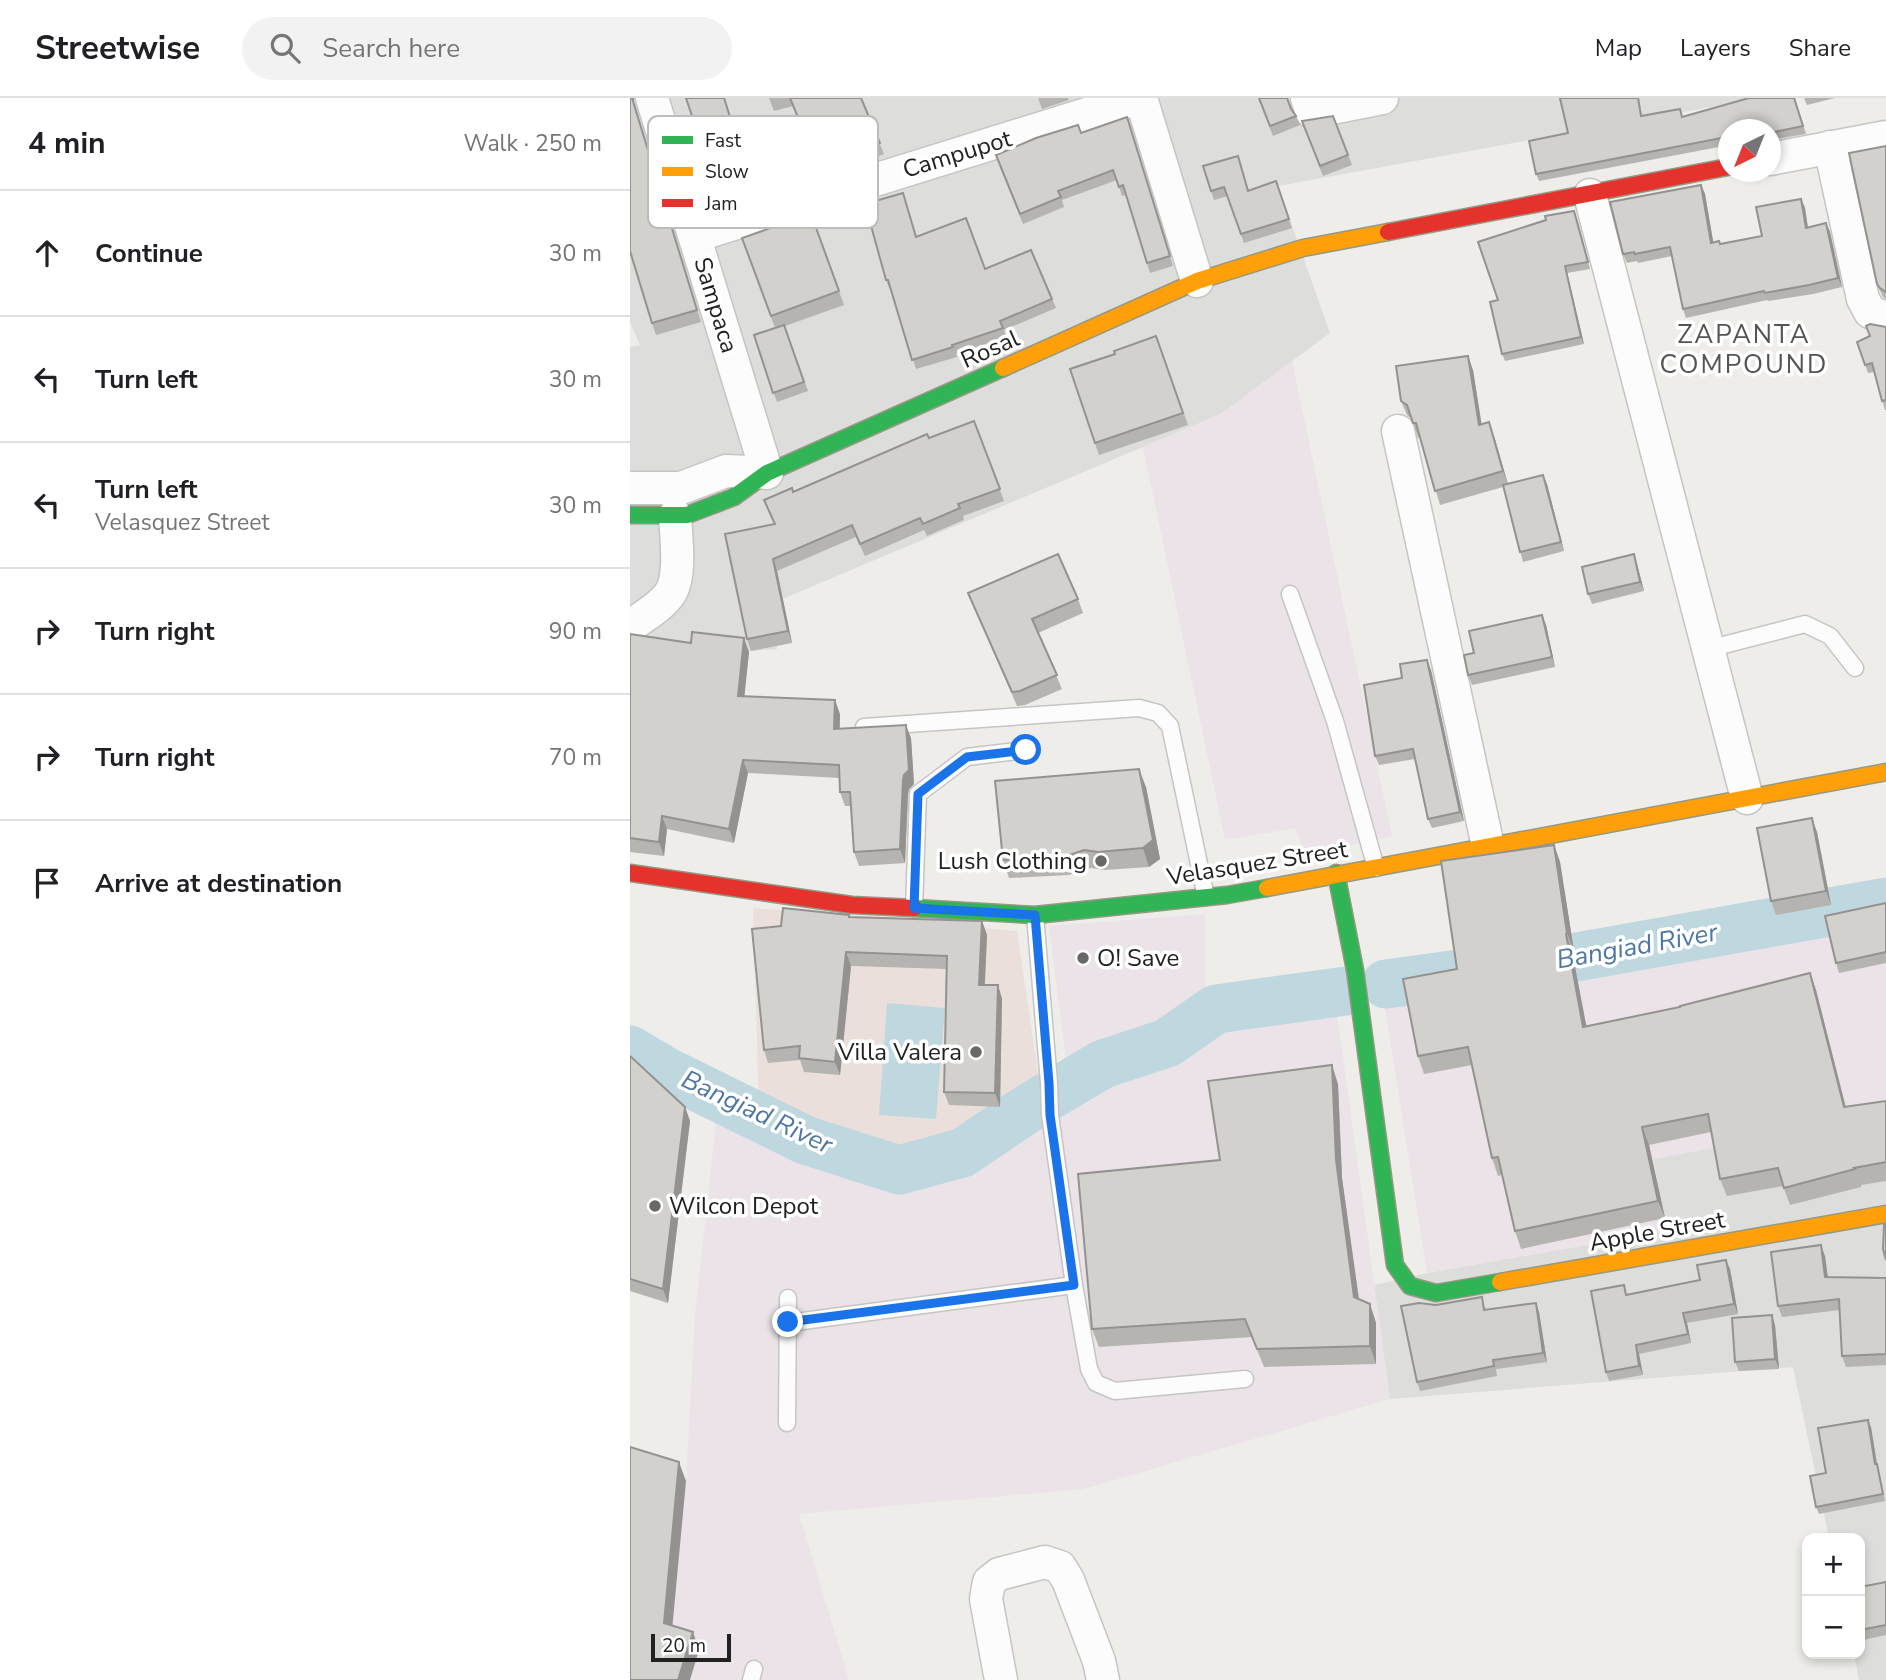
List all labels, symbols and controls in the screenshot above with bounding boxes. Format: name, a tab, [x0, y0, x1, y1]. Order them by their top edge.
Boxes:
search box	[242, 17, 732, 80]
text: Streetwise	[35, 26, 200, 71]
icon: search	[266, 29, 304, 67]
text: Search here	[322, 31, 460, 66]
text: Map	[1595, 32, 1642, 64]
text: Layers	[1680, 32, 1751, 64]
text: Share	[1789, 32, 1851, 64]
legend	[648, 116, 878, 228]
north arrow	[1718, 119, 1781, 182]
street label: Campupot	[899, 122, 1016, 186]
text: 4 min	[28, 123, 106, 164]
text: Walk · 250 m	[463, 128, 602, 159]
text: Fast	[705, 128, 741, 154]
text: Slow	[705, 159, 749, 185]
text: Jam	[704, 191, 738, 217]
icon: ahead	[28, 234, 66, 272]
text: Continue	[95, 236, 203, 271]
text: 30 m	[549, 238, 602, 269]
street label: Sampaca	[686, 253, 746, 357]
district label: ZAPANTA COMPOUND	[1660, 317, 1828, 382]
street label: Rosal	[956, 322, 1024, 376]
icon: left	[28, 360, 66, 398]
text: Turn left	[95, 362, 198, 397]
text: 30 m	[549, 364, 602, 395]
text: Turn left	[95, 472, 198, 507]
icon: left	[28, 486, 66, 524]
text: 30 m	[549, 490, 602, 521]
text: Velasquez Street	[95, 507, 270, 538]
icon: right	[28, 612, 66, 650]
text: Turn right	[95, 614, 214, 649]
text: 90 m	[549, 616, 602, 647]
route start	[1010, 734, 1041, 765]
icon: right	[28, 738, 66, 776]
text: Turn right	[95, 740, 214, 775]
text: 70 m	[549, 742, 602, 773]
street label: Velasquez Street	[1164, 833, 1350, 893]
place label: Lush Clothing	[938, 845, 1087, 877]
marker: Lush Clothing	[1093, 853, 1109, 869]
icon: arrive	[28, 864, 66, 902]
text: Arrive at destination	[95, 866, 342, 901]
water label: Bangiad River	[1554, 915, 1721, 977]
place label: O! Save	[1097, 942, 1179, 974]
marker: O! Save	[1075, 950, 1091, 966]
place label: Villa Valera	[837, 1036, 962, 1068]
marker: Villa Valera	[968, 1044, 984, 1060]
water label: Bangiad River	[676, 1062, 839, 1163]
place label: Wilcon Depot	[669, 1190, 819, 1222]
marker: Wilcon Depot	[647, 1198, 663, 1214]
street label: Apple Street	[1587, 1203, 1728, 1259]
route end	[772, 1306, 803, 1337]
map controls	[1802, 1533, 1865, 1659]
button: +	[1802, 1533, 1865, 1596]
button: −	[1802, 1596, 1865, 1659]
scale bar	[651, 1631, 732, 1663]
text: 20 m	[662, 1633, 706, 1659]

